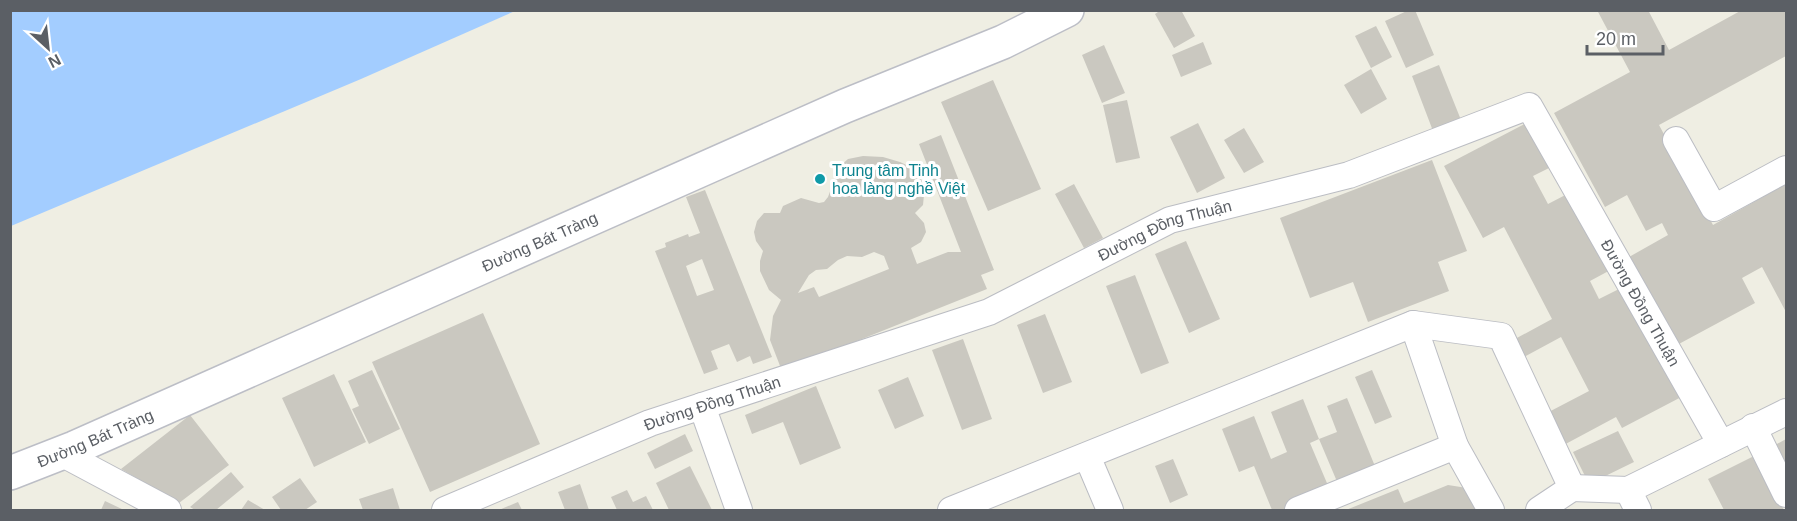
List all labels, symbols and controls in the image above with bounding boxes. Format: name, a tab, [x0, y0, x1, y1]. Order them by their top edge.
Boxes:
north arrow	[18, 18, 78, 78]
scale bar	[1587, 18, 1664, 56]
text: 20 m	[1596, 29, 1636, 49]
text: N	[46, 51, 64, 71]
place label: Trung tâm Tinh hoa làng nghề Việt	[832, 162, 966, 197]
marker: Trung tâm Tinh hoa làng nghề Việt	[813, 172, 827, 186]
street label: Đường Đồng Thuận	[1095, 197, 1233, 264]
street label: Đường Bát Tràng	[479, 209, 600, 275]
street label: Đường Đồng Thuận	[1598, 237, 1683, 369]
street label: Đường Đồng Thuận	[641, 373, 783, 434]
street label: Đường Bát Tràng	[35, 406, 156, 471]

